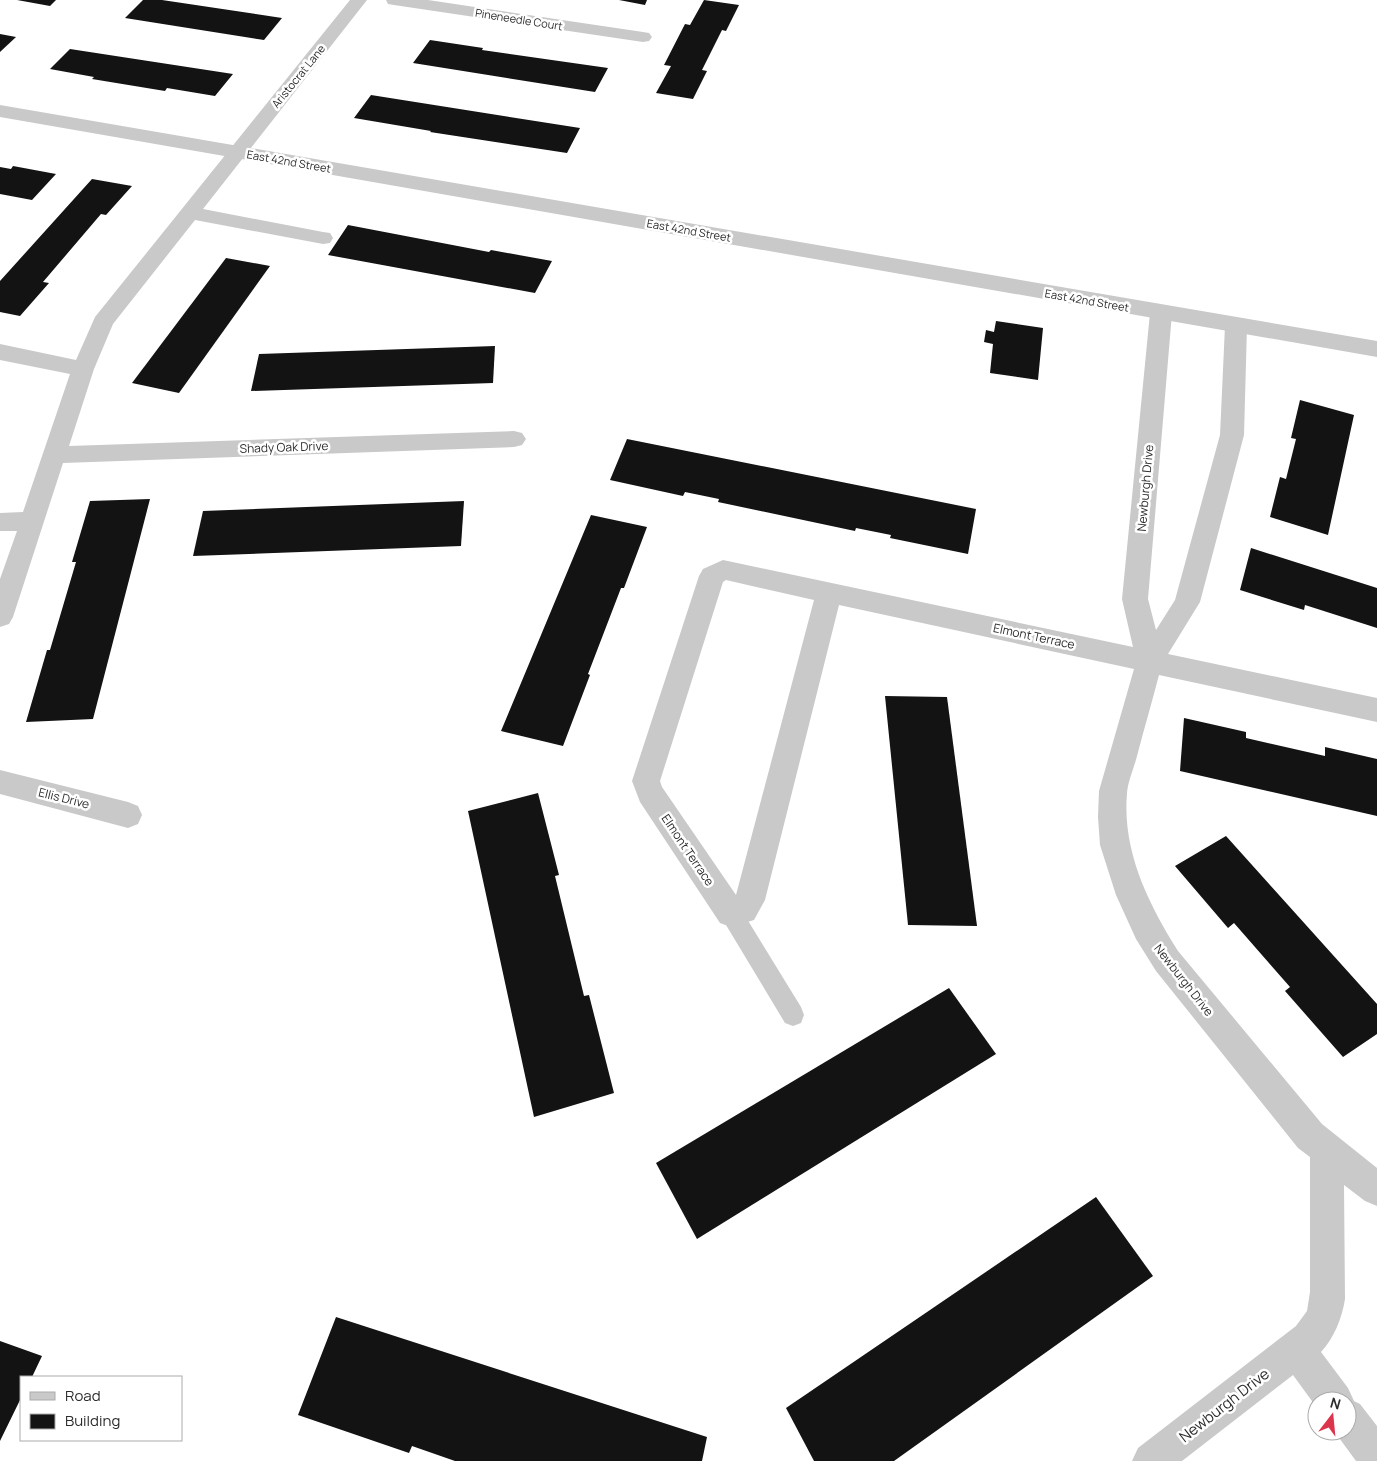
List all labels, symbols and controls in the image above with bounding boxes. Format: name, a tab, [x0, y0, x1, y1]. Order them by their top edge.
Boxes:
street label: Pineneedle Court	[474, 5, 564, 33]
street label: Aristocrat Lane	[268, 41, 328, 111]
street label: East 42nd Street	[246, 146, 332, 176]
street label: East 42nd Street	[646, 215, 732, 245]
street label: East 42nd Street	[1044, 285, 1130, 315]
street label: Shady Oak Drive	[239, 437, 329, 457]
street label: Newburgh Drive	[1133, 444, 1157, 532]
street label: Elmont Terrace	[992, 619, 1076, 653]
street label: Ellis Drive	[37, 783, 91, 813]
street label: Elmont Terrace	[658, 811, 718, 889]
street label: Newburgh Drive	[1150, 940, 1218, 1020]
street label: Newburgh Drive	[1175, 1363, 1274, 1447]
legend	[20, 1376, 182, 1441]
text: Road	[65, 1385, 101, 1406]
north arrow	[1307, 1391, 1357, 1441]
text: N	[1328, 1393, 1343, 1414]
text: Building	[65, 1410, 120, 1431]

